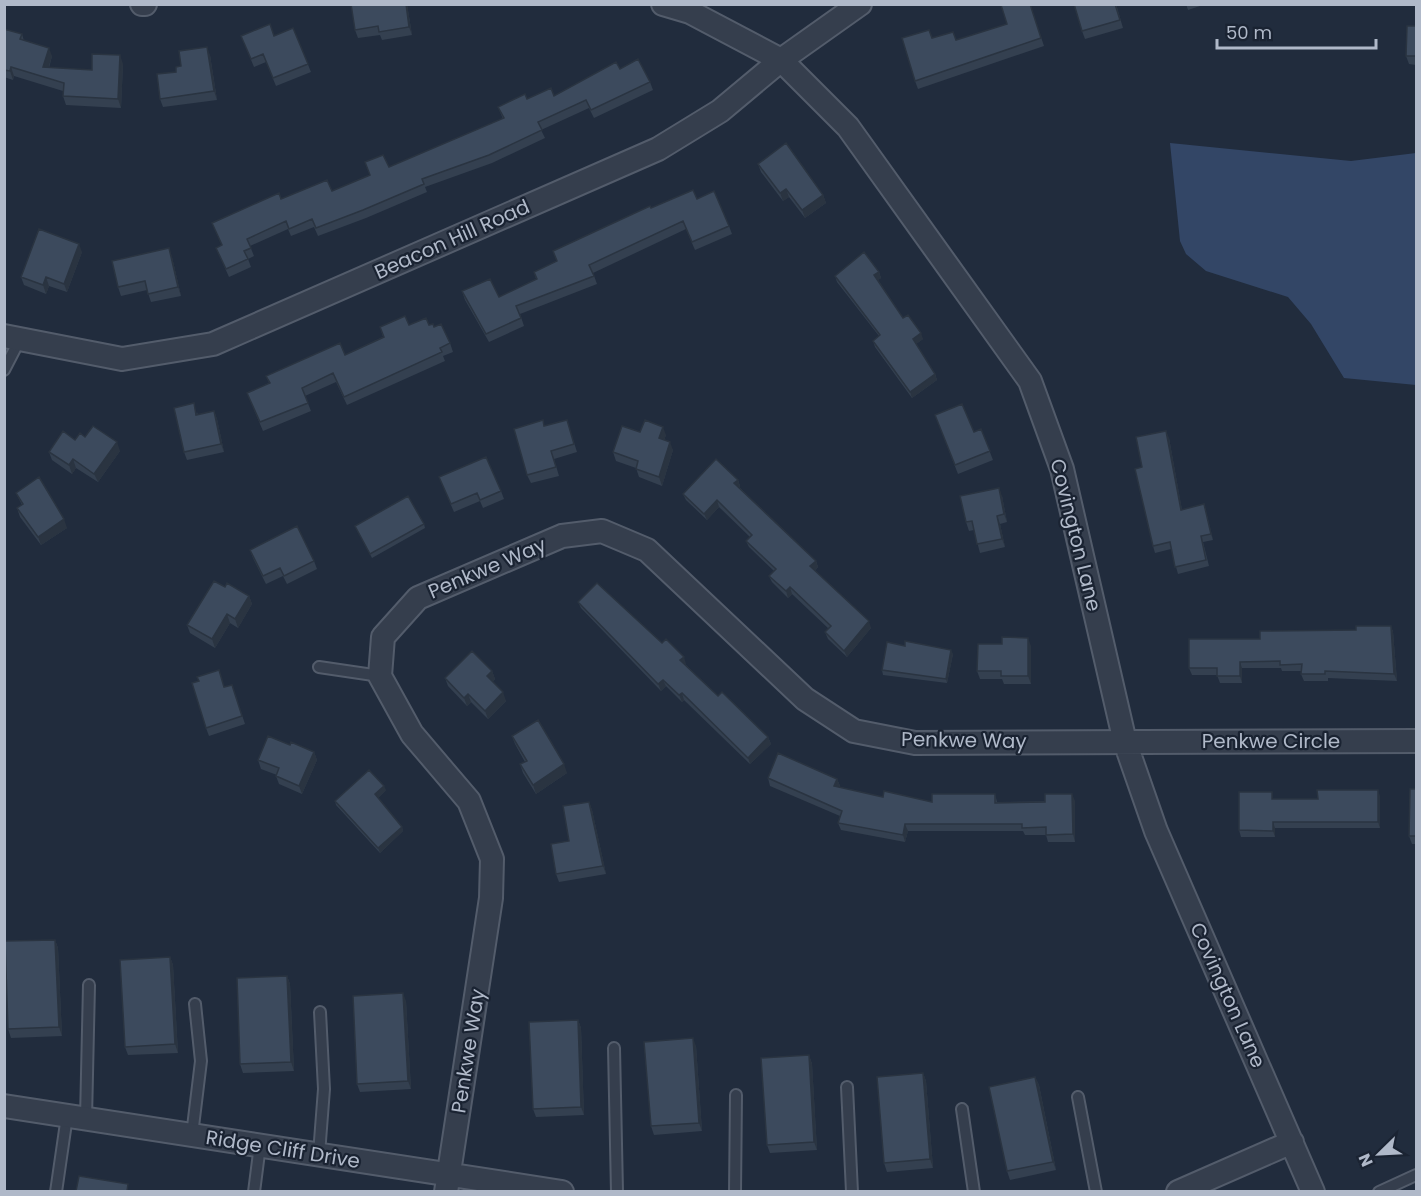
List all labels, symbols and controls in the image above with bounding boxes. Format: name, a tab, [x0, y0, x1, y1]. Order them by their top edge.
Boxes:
scale bar	[1217, 12, 1376, 50]
text: 50 m	[1226, 20, 1272, 45]
street label: Beacon Hill Road	[370, 192, 534, 286]
street label: Covington Lane	[1044, 456, 1108, 614]
street label: Penkwe Way	[424, 531, 550, 605]
street label: Penkwe Way	[901, 725, 1027, 755]
street label: Penkwe Circle	[1202, 727, 1340, 755]
street label: Covington Lane	[1183, 918, 1273, 1072]
street label: Penkwe Way	[444, 987, 492, 1115]
street label: Ridge Cliff Drive	[204, 1123, 362, 1175]
north arrow	[1349, 1124, 1409, 1184]
text: N	[1353, 1150, 1379, 1170]

